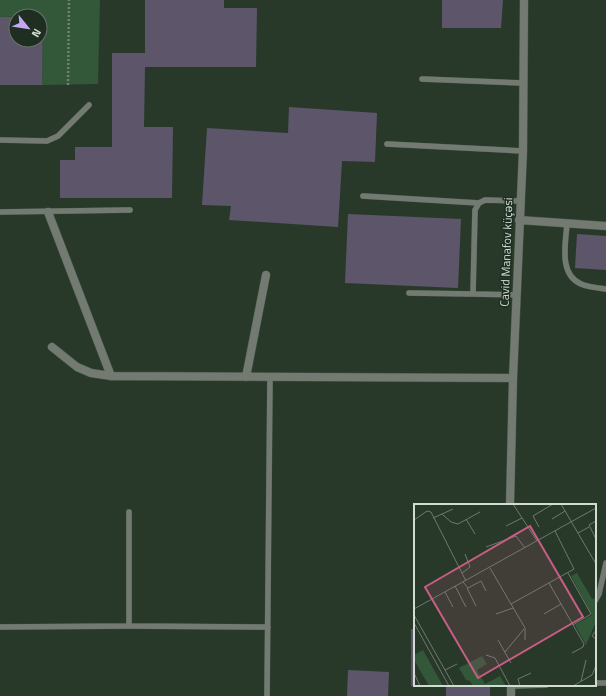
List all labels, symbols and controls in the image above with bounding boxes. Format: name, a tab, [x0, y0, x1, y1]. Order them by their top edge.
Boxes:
north arrow	[8, 8, 48, 48]
text: N	[28, 26, 45, 40]
street label: Cavid Manafov küçəsi	[495, 197, 517, 307]
inset map	[414, 504, 596, 686]

